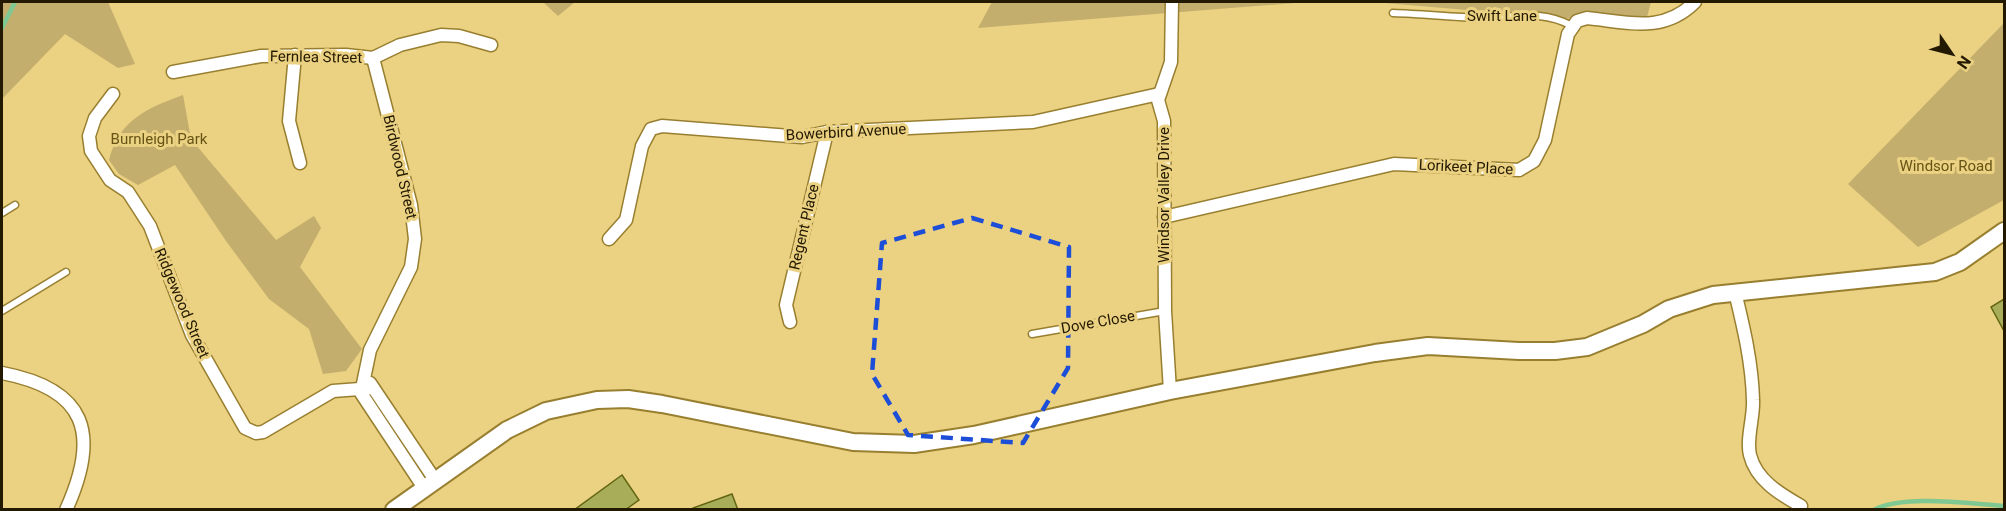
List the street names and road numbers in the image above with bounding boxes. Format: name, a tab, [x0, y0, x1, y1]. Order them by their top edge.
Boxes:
street label: Swift Lane	[1467, 7, 1537, 25]
street label: Fernlea Street	[270, 47, 362, 67]
street label: Birdwood Street	[379, 113, 421, 221]
street label: Bowerbird Avenue	[785, 120, 907, 144]
street label: Windsor Valley Drive	[1155, 127, 1173, 263]
street label: Lorikeet Place	[1418, 156, 1514, 178]
street label: Regent Place	[785, 182, 823, 272]
street label: Ridgewood Street	[151, 245, 213, 361]
street label: Dove Close	[1060, 307, 1136, 337]

